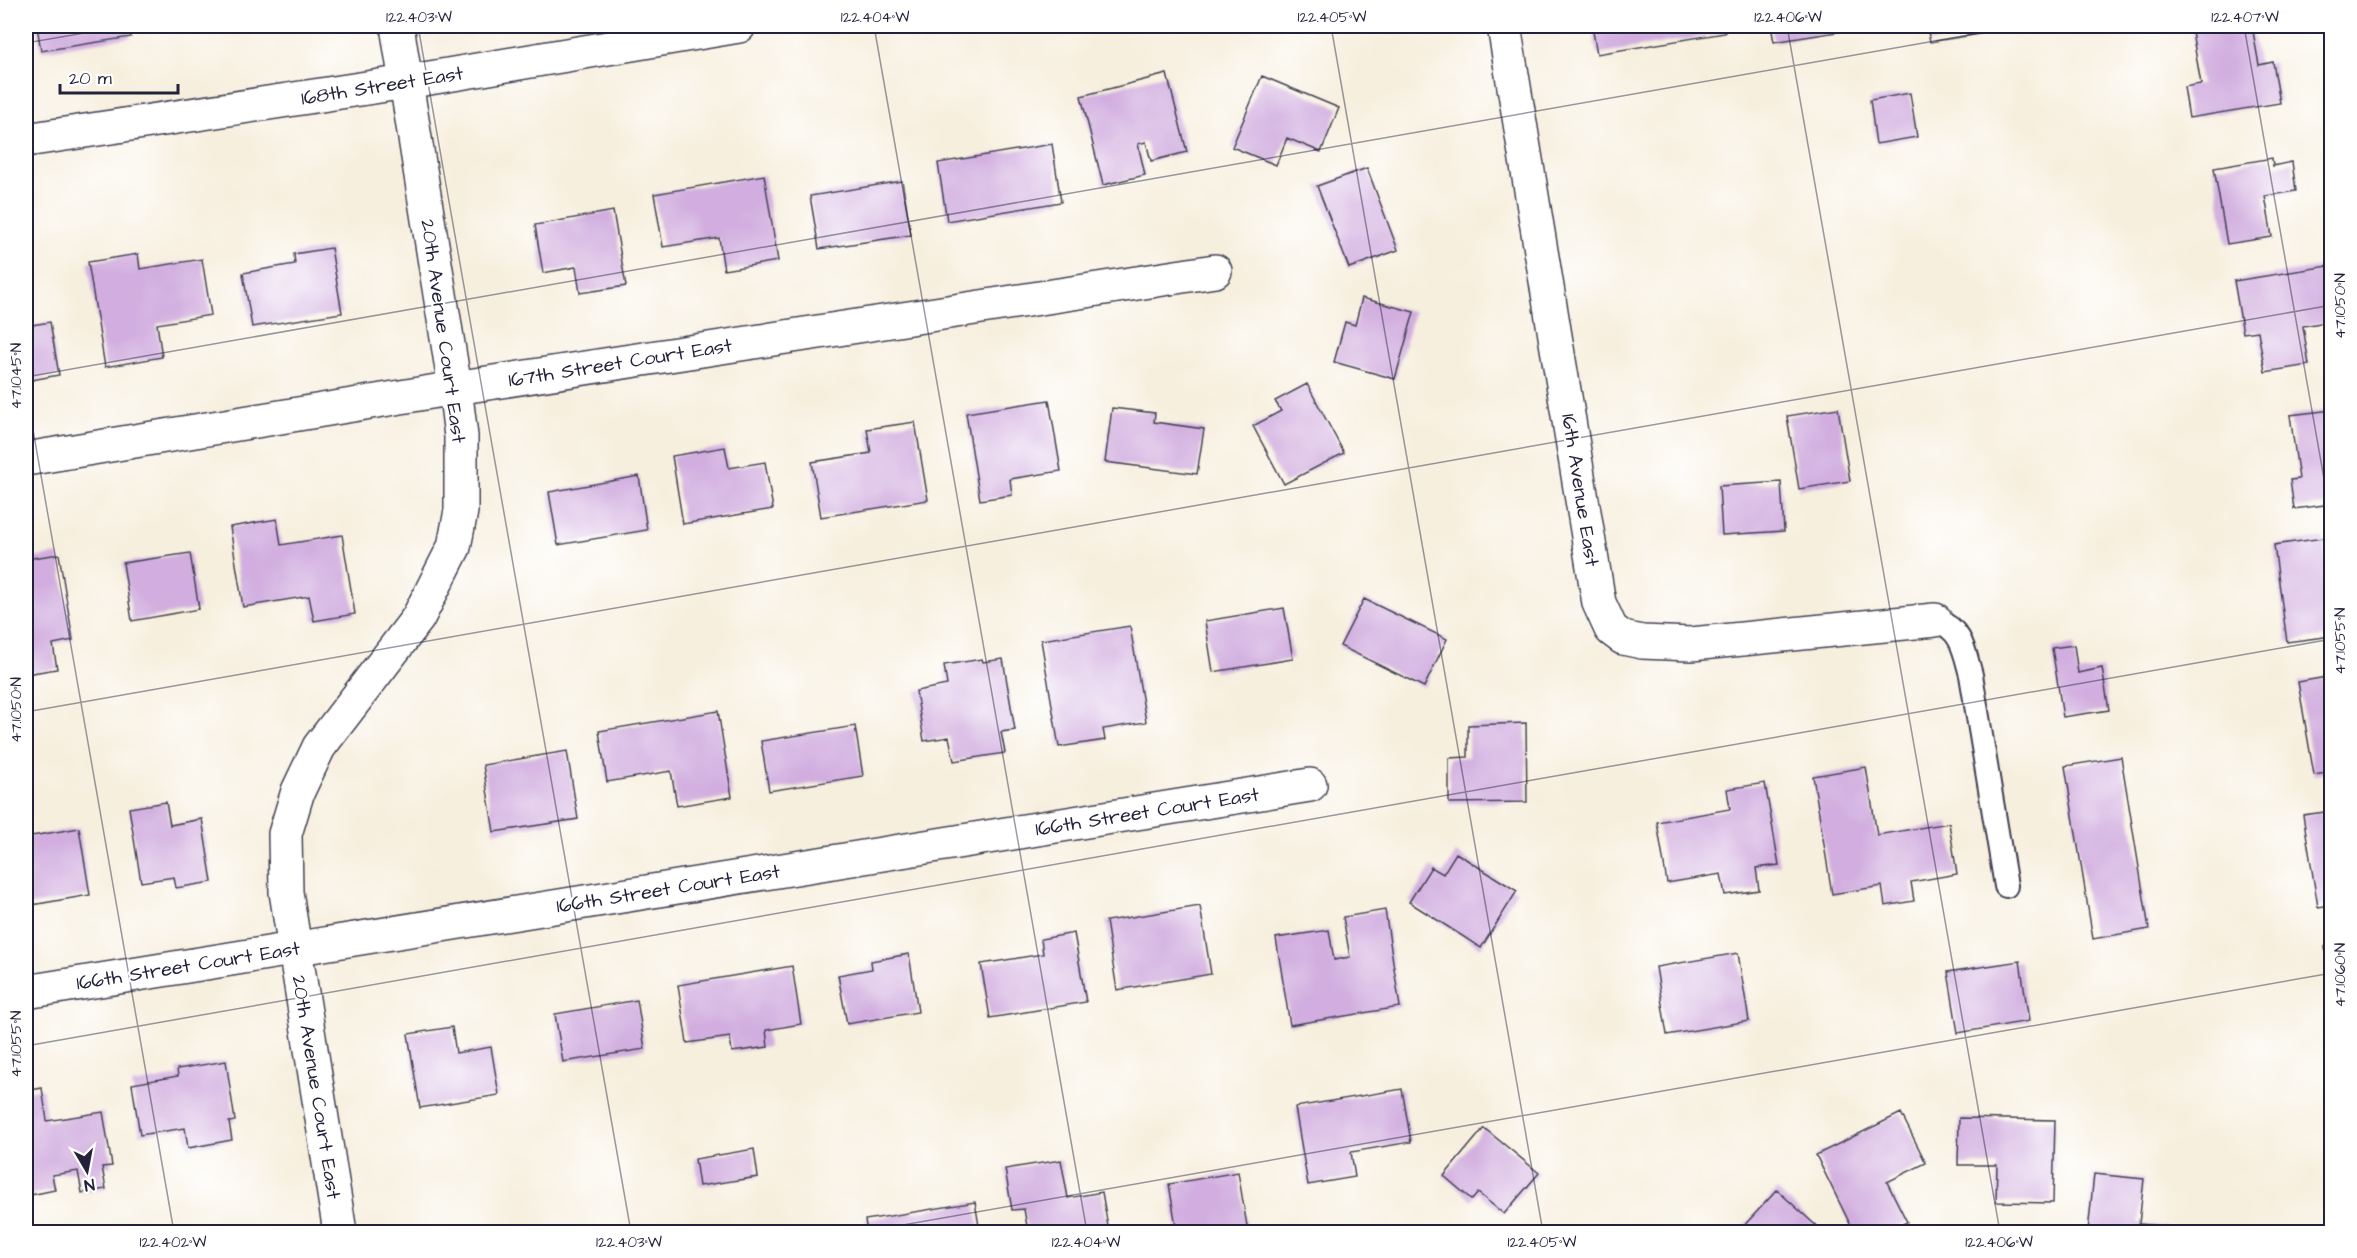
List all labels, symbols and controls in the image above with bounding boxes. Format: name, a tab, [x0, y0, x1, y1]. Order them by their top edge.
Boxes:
text: 122.403°W	[386, 7, 452, 28]
text: 122.404°W	[841, 7, 909, 28]
text: 122.405°W	[1298, 7, 1366, 28]
text: 122.406°W	[1754, 7, 1822, 28]
text: 122.407°W	[2211, 7, 2279, 28]
scale bar	[60, 57, 178, 95]
street label: 168th Street East	[299, 59, 465, 113]
text: 20 m	[69, 66, 112, 91]
street label: 20th Avenue Court East	[413, 217, 473, 445]
text: 47.1050°N	[2330, 273, 2351, 339]
street label: 167th Street Court East	[506, 331, 734, 394]
text: 47.1045°N	[6, 343, 27, 409]
street label: 16th Avenue East	[1554, 412, 1606, 569]
text: 47.1055°N	[2330, 608, 2351, 674]
text: 47.1050°N	[6, 677, 27, 743]
street label: 166th Street Court East	[1033, 780, 1261, 844]
street label: 166th Street Court East	[554, 857, 782, 921]
street label: 166th Street Court East	[74, 934, 302, 998]
text: 47.1060°N	[2330, 943, 2351, 1007]
street label: 20th Avenue Court East	[285, 973, 348, 1201]
text: 47.1055°N	[6, 1011, 27, 1077]
north arrow	[57, 1141, 117, 1201]
text: N	[83, 1173, 96, 1196]
text: 122.402°W	[140, 1232, 206, 1253]
text: 122.403°W	[596, 1232, 662, 1253]
text: 122.404°W	[1052, 1232, 1120, 1253]
text: 122.405°W	[1508, 1232, 1576, 1253]
text: 122.406°W	[1965, 1232, 2033, 1253]

